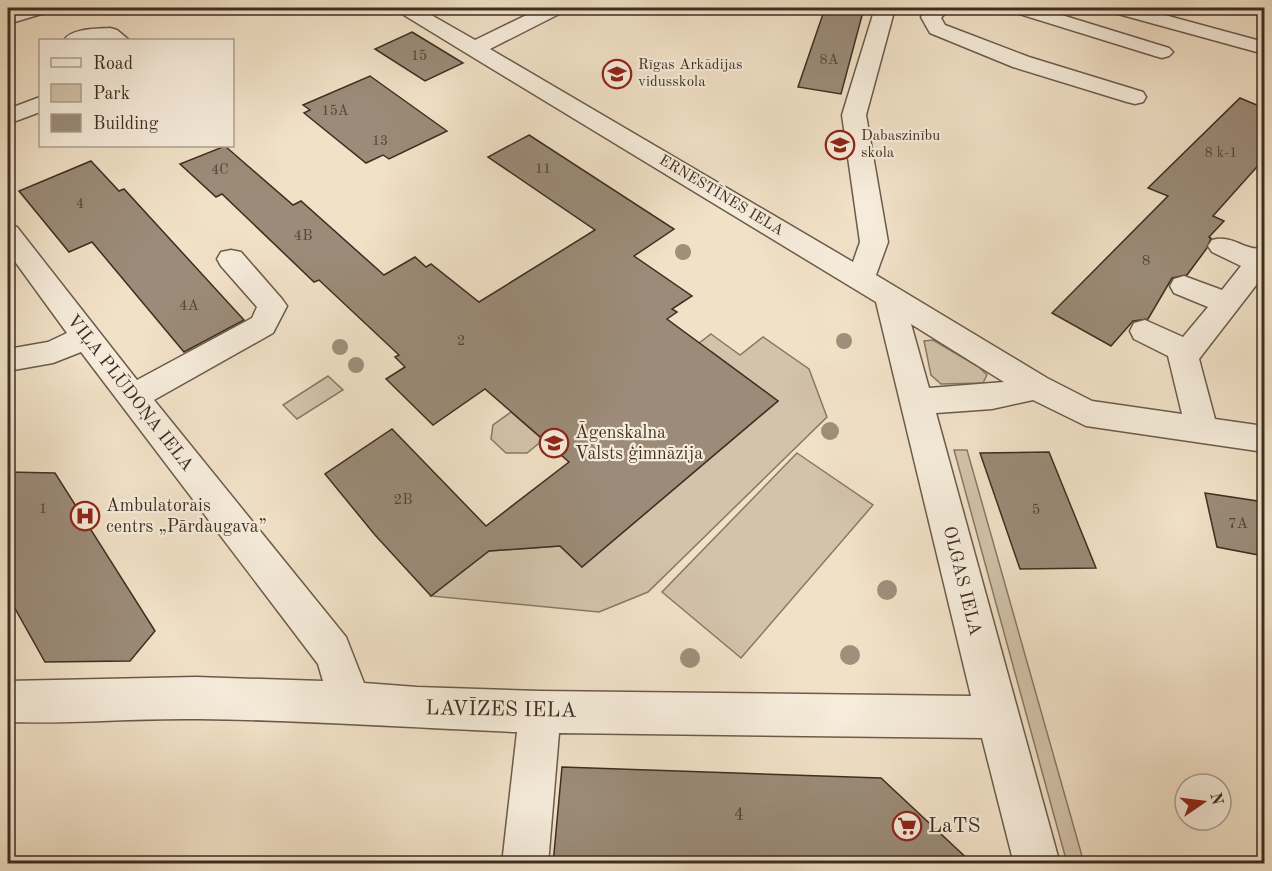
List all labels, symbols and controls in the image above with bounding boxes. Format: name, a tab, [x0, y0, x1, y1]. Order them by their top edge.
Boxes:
legend	[39, 39, 234, 147]
house number: 15	[411, 49, 427, 63]
house number: 8A	[820, 53, 839, 67]
text: Road	[93, 55, 133, 73]
school or university icon: Rīgas Arkādijas vidusskola	[601, 58, 633, 90]
place label: Rīgas Arkādijas vidusskola	[638, 58, 742, 90]
text: Park	[93, 85, 130, 103]
house number: 15A	[322, 104, 349, 118]
text: Building	[93, 115, 159, 133]
school or university icon: Dabaszinību skola	[824, 129, 856, 161]
place label: Dabaszinību skola	[861, 129, 940, 161]
house number: 13	[372, 134, 388, 148]
house number: 8 k-1	[1205, 146, 1237, 160]
street label: ERNESTĪNES IELA	[656, 151, 787, 239]
house number: 11	[535, 162, 551, 176]
house number: 4C	[211, 163, 229, 177]
house number: 4	[76, 197, 84, 211]
house number: 4B	[293, 229, 313, 244]
house number: 8	[1142, 254, 1150, 269]
house number: 4A	[179, 299, 200, 314]
street label: VIĻA PLŪDOŅA IELA	[63, 310, 199, 475]
house number: 2	[457, 334, 465, 349]
place label: Āgenskalna Valsts ģimnāzija	[575, 421, 703, 463]
school or university icon: Āgenskalna Valsts ģimnāzija	[538, 427, 570, 459]
house number: 2B	[393, 493, 413, 508]
place label: Ambulatorais centrs „Pārdaugava”	[106, 497, 267, 536]
hospital icon: Ambulatorais centrs „Pārdaugava”	[69, 500, 101, 532]
house number: 1	[39, 502, 47, 517]
house number: 5	[1032, 503, 1040, 518]
house number: 7A	[1228, 517, 1249, 532]
street label: OLGAS IELA	[940, 524, 984, 638]
street label: LAVĪZES IELA	[425, 696, 577, 722]
north arrow	[1173, 772, 1233, 832]
text: N	[1206, 791, 1225, 807]
house number: 4	[734, 806, 744, 824]
supermarket icon: LaTS	[891, 810, 923, 842]
place label: LaTS	[928, 816, 980, 837]

